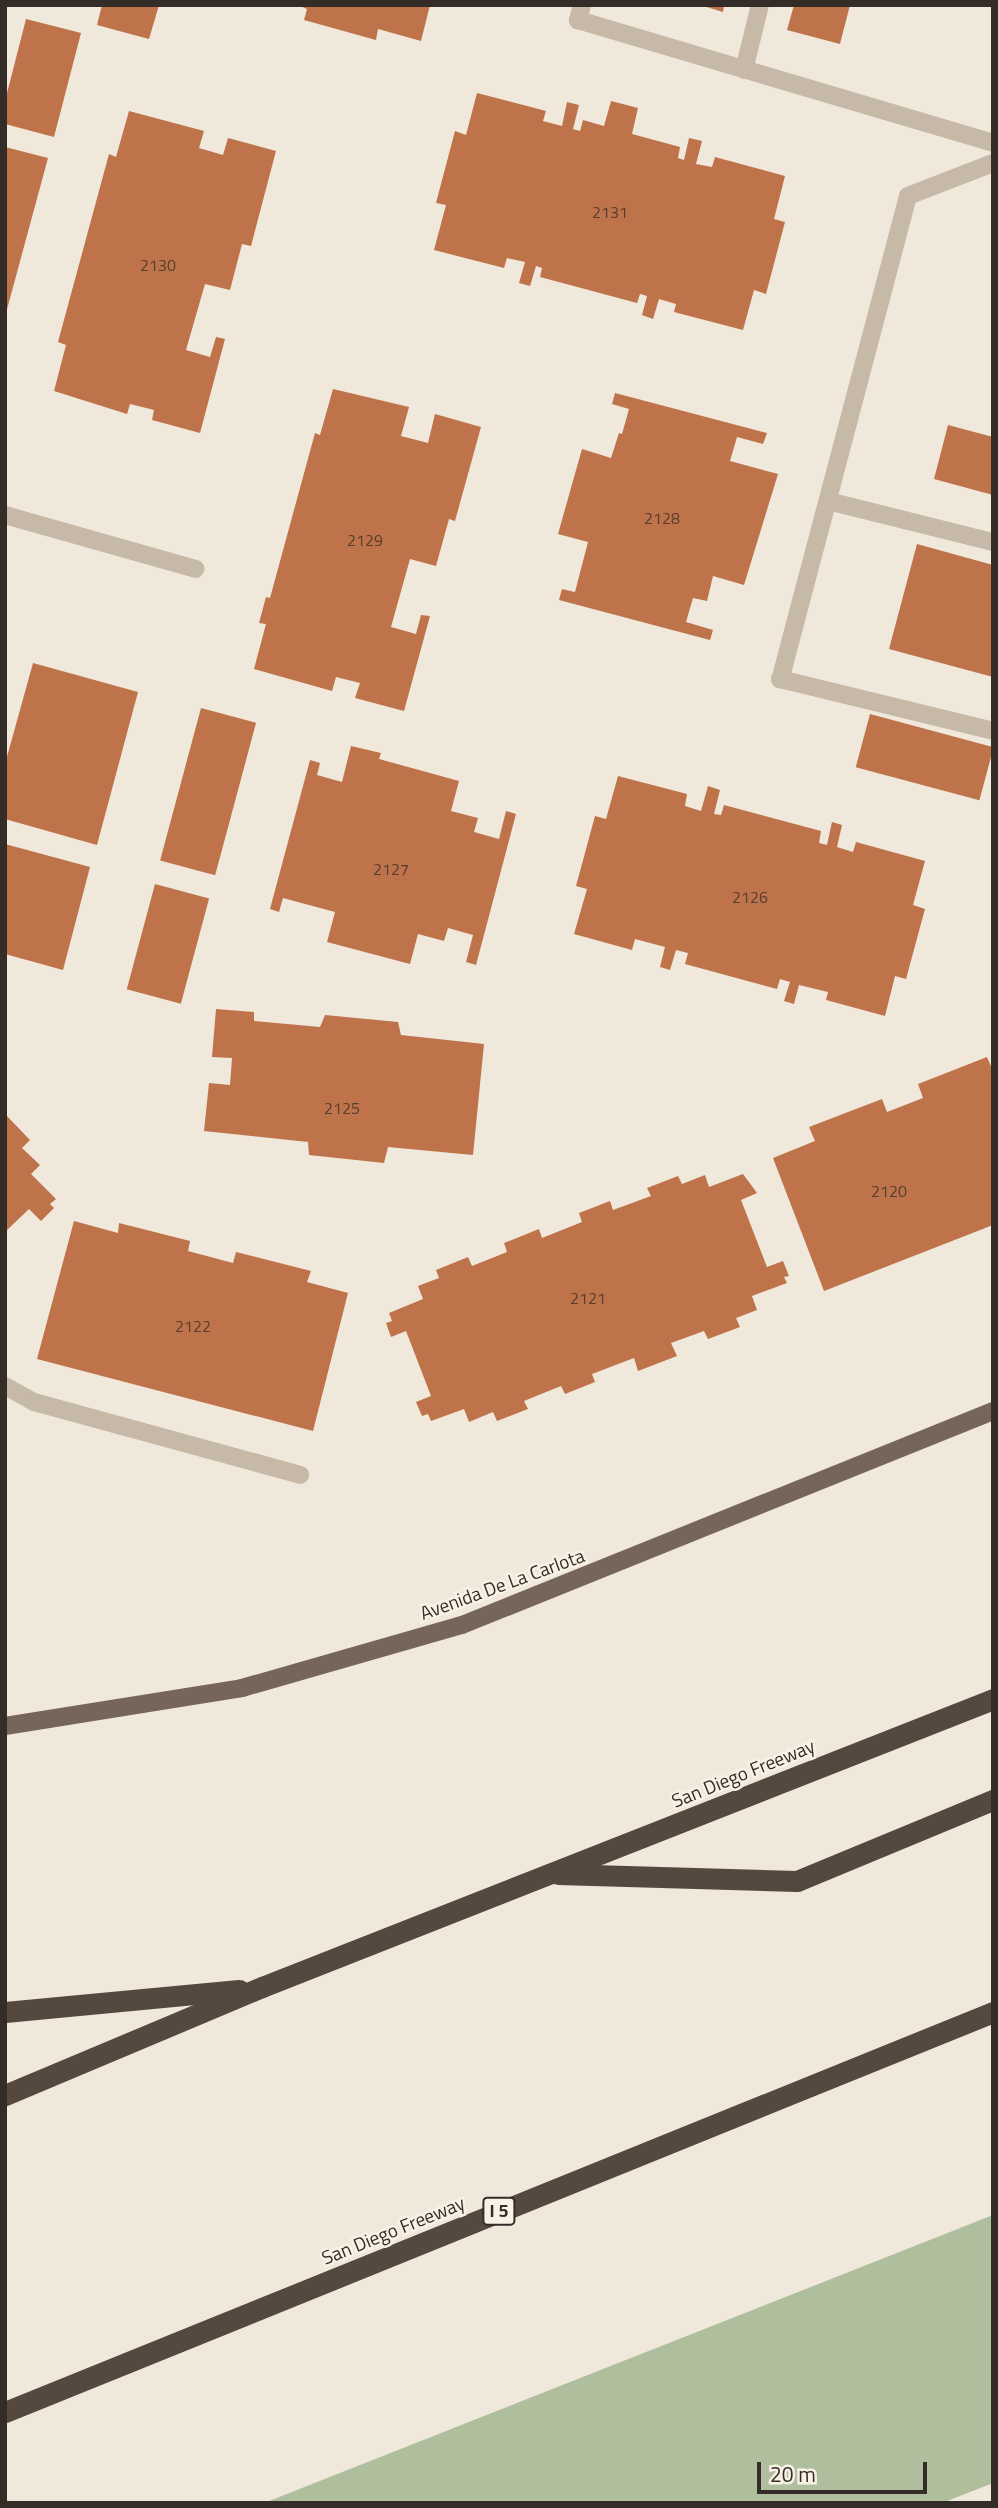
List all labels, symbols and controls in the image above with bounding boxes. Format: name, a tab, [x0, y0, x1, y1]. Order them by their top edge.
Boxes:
house number: 2131	[592, 202, 628, 222]
house number: 2130	[140, 255, 176, 275]
house number: 2128	[644, 508, 680, 528]
house number: 2129	[347, 530, 383, 550]
house number: 2127	[373, 859, 409, 879]
house number: 2126	[732, 887, 768, 907]
house number: 2125	[324, 1098, 360, 1118]
house number: 2120	[871, 1181, 907, 1201]
house number: 2121	[570, 1288, 606, 1308]
house number: 2122	[175, 1316, 211, 1336]
street label: Avenida De La Carlota	[417, 1544, 587, 1624]
street label: San Diego Freeway	[668, 1734, 818, 1812]
street label: San Diego Freeway	[318, 2191, 468, 2269]
road number: I 5	[482, 2196, 516, 2225]
scale bar	[760, 2448, 930, 2492]
text: 20 m	[770, 2458, 816, 2490]

